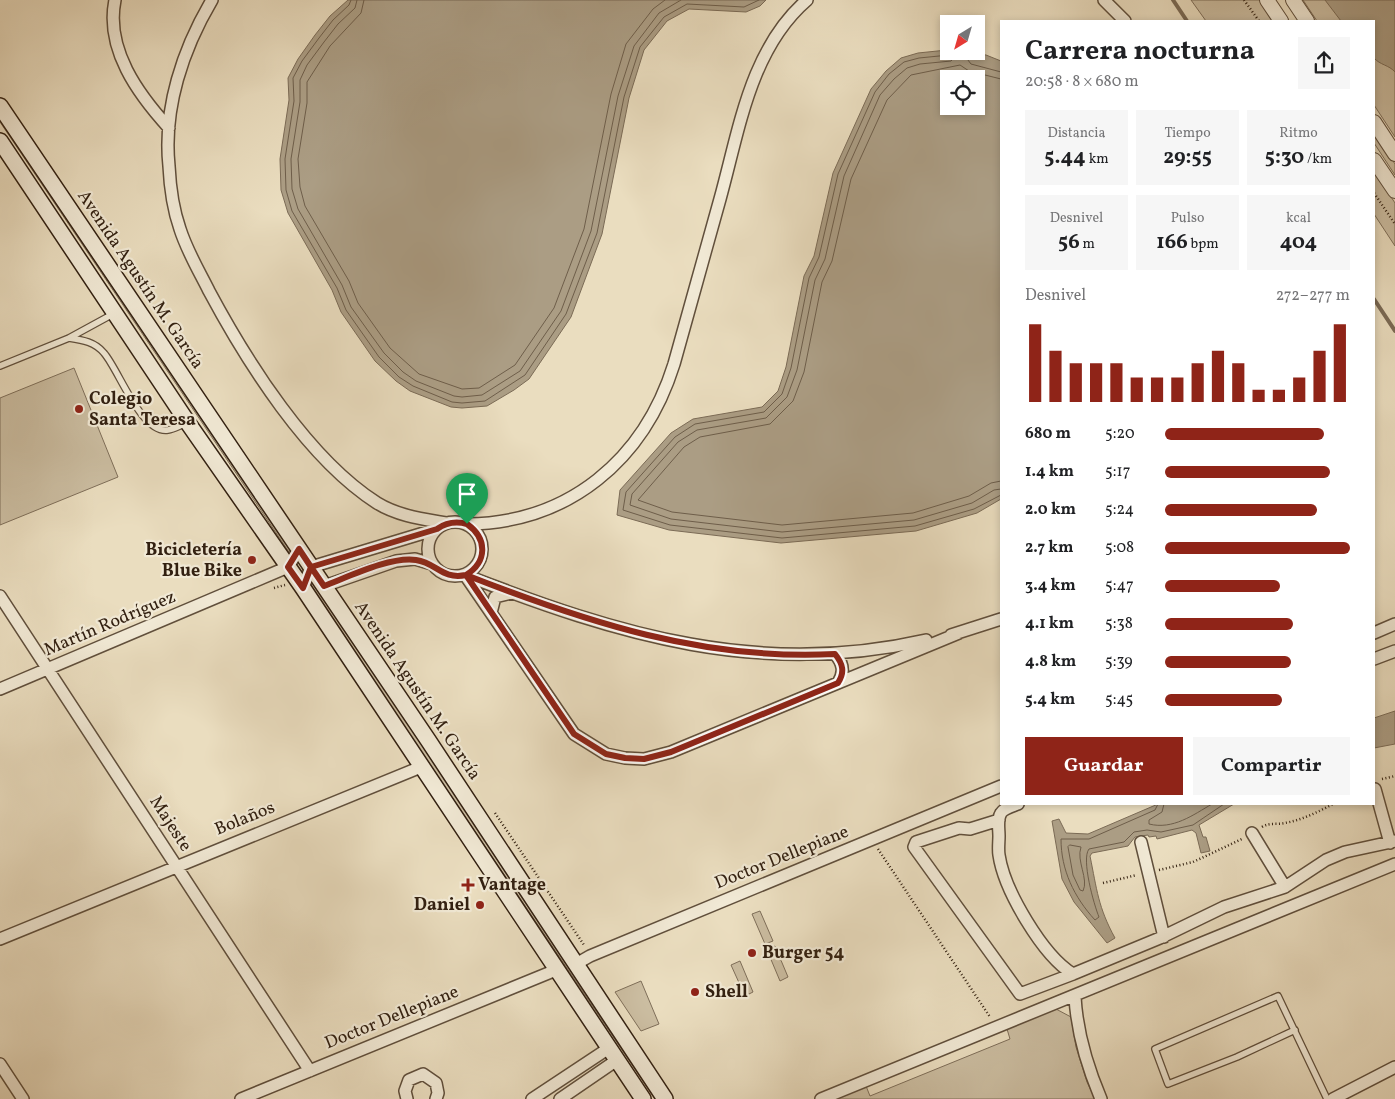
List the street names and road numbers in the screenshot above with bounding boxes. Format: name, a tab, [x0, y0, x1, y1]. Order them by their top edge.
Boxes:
street label: Avenida Agustín M. García	[71, 186, 209, 374]
street label: Martín Rodríguez	[40, 585, 180, 663]
street label: Avenida Agustín M. García	[348, 597, 486, 785]
street label: Majeste	[143, 791, 197, 857]
street label: Bolaños	[211, 796, 279, 842]
street label: Doctor Dellepiane	[711, 820, 853, 896]
street label: Doctor Dellepiane	[321, 980, 463, 1056]

